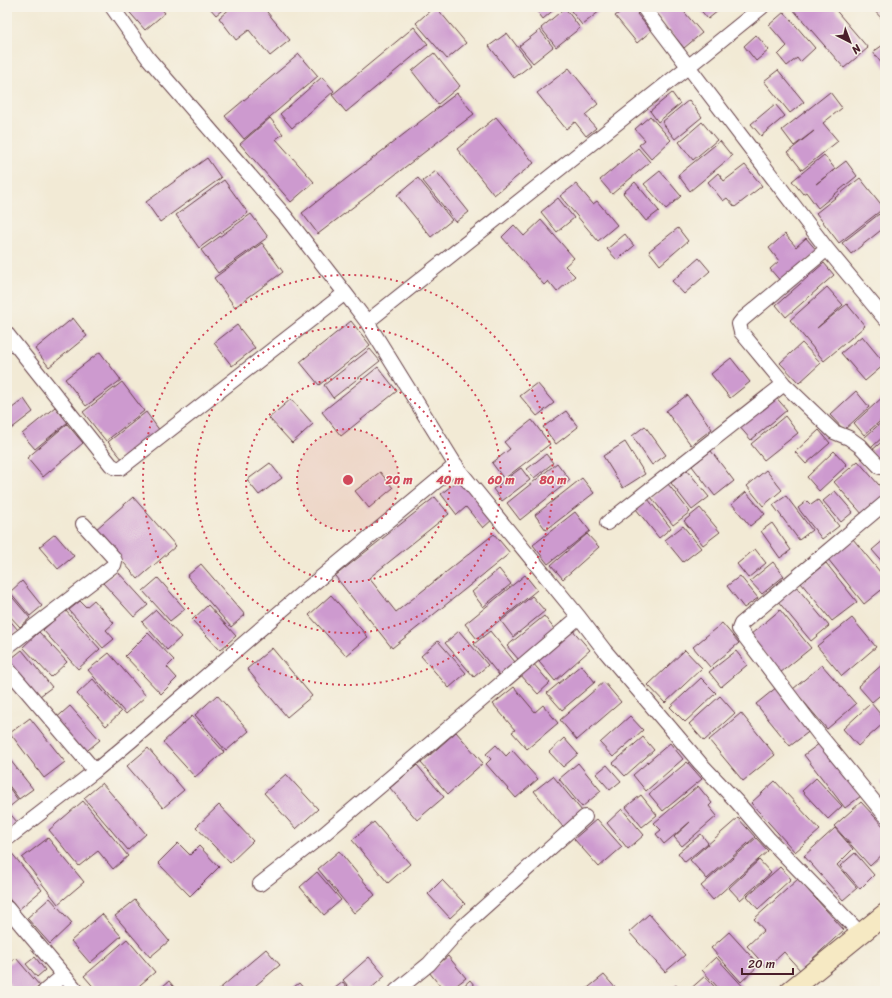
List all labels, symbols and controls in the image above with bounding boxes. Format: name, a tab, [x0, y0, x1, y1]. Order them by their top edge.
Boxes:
north arrow	[830, 22, 870, 62]
text: N	[847, 39, 866, 59]
text: 20 m	[385, 469, 413, 491]
text: 40 m	[435, 469, 464, 491]
text: 60 m	[487, 469, 515, 491]
text: 80 m	[538, 469, 567, 491]
centre of rings	[341, 473, 355, 487]
scale bar	[742, 950, 793, 976]
text: 20 m	[748, 953, 775, 975]

